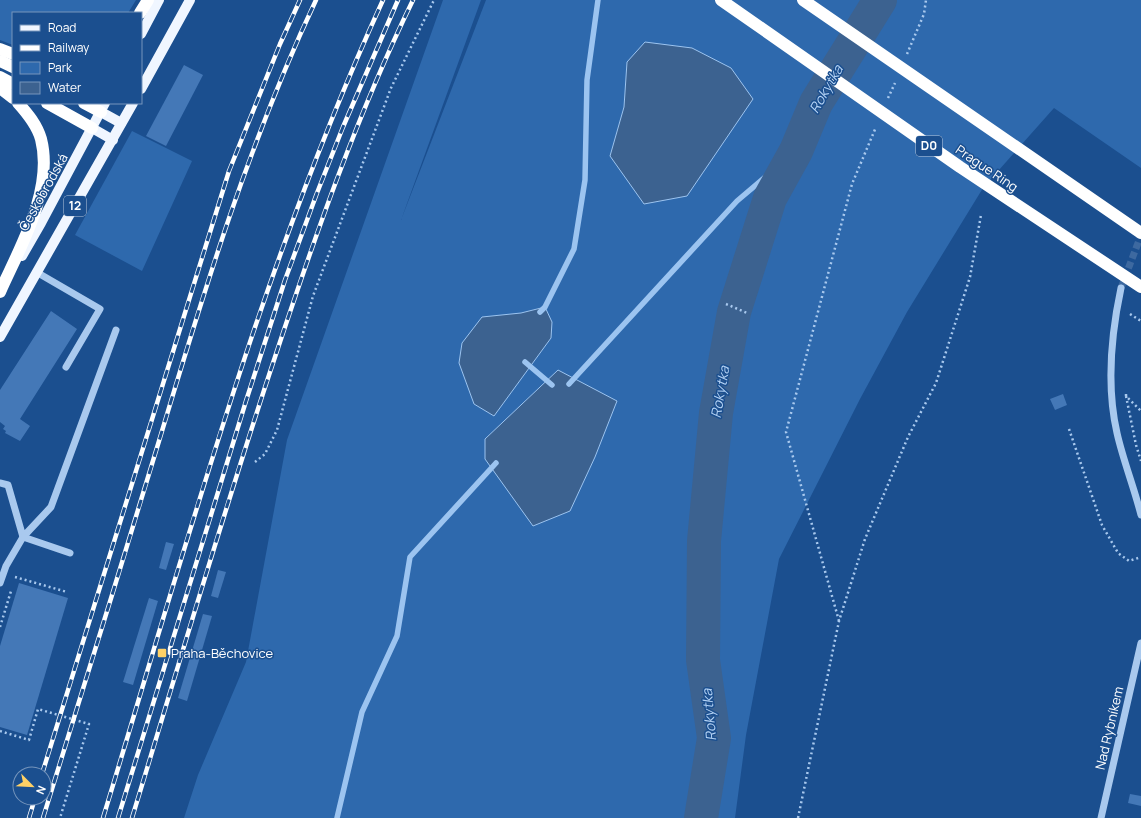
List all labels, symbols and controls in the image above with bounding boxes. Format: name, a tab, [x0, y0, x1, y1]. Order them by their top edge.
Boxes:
legend	[12, 12, 142, 104]
text: Road	[48, 19, 76, 36]
text: Railway	[48, 39, 90, 56]
text: Park	[48, 59, 73, 76]
water label: Rokytka	[804, 60, 847, 116]
text: Water	[48, 79, 82, 96]
road number: D0	[916, 136, 942, 156]
street label: Prague Ring	[952, 140, 1022, 196]
street label: Českobrodská	[14, 150, 72, 234]
road number: 12	[64, 196, 86, 216]
water label: Rokytka	[706, 363, 734, 419]
place label: Praha-Běchovice	[171, 644, 273, 662]
marker: Praha-Běchovice	[156, 647, 168, 659]
street label: Nad Rybníkem	[1091, 685, 1127, 771]
water label: Rokytka	[697, 687, 720, 742]
north arrow	[12, 766, 52, 806]
text: N	[33, 784, 50, 797]

